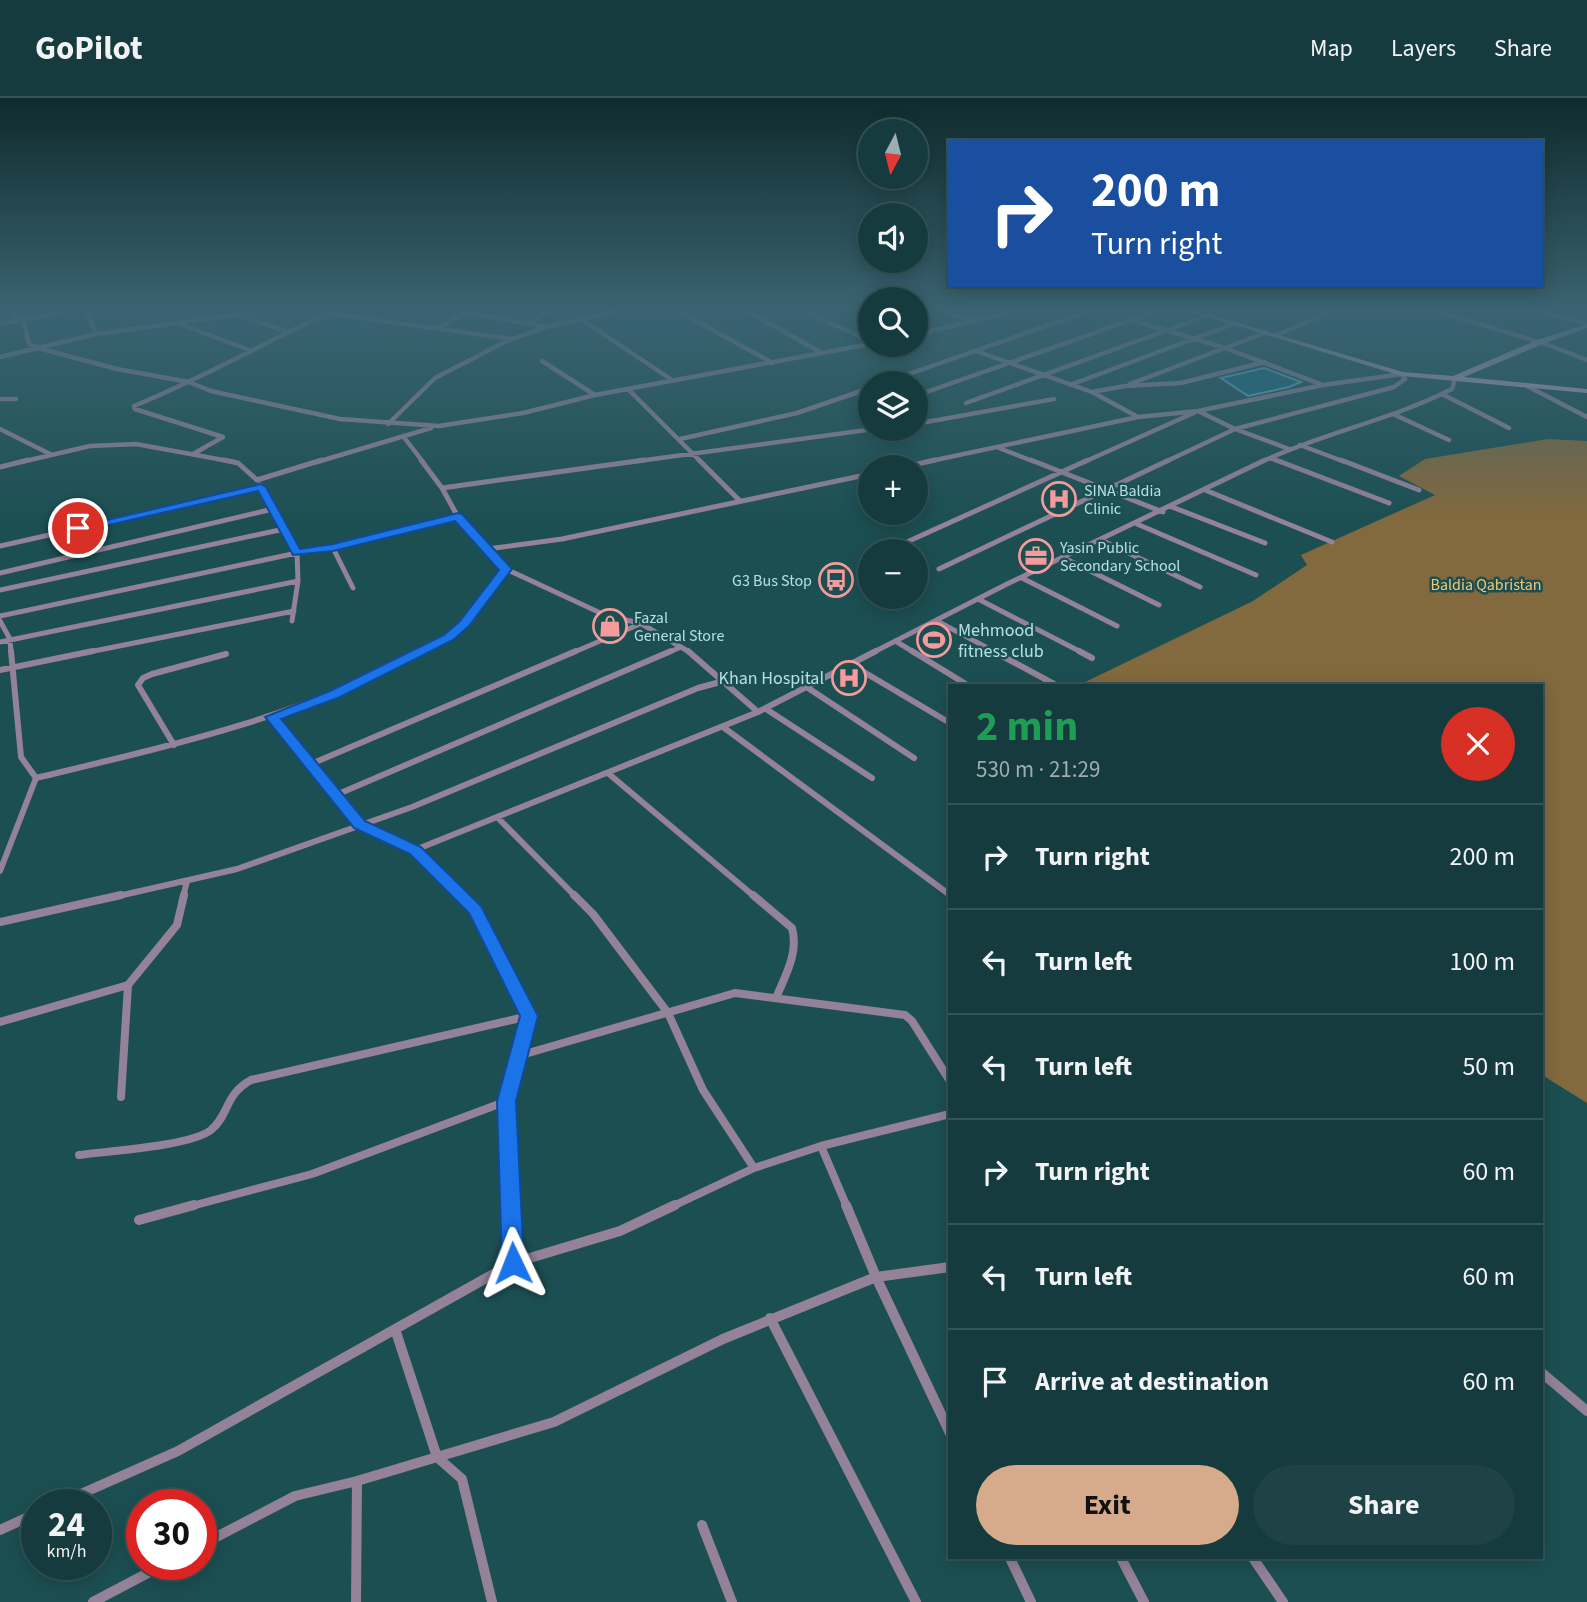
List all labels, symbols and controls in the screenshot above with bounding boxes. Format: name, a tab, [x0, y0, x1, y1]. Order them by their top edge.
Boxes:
text: GoPilot	[35, 25, 143, 72]
text: Map	[1310, 31, 1353, 66]
text: Layers	[1391, 31, 1456, 66]
text: Share	[1494, 31, 1552, 66]
north arrow	[858, 119, 928, 189]
map controls	[858, 119, 928, 609]
text: 200 m	[1091, 156, 1220, 226]
icon: right	[976, 168, 1067, 259]
button: sound	[858, 203, 928, 273]
text: Turn right	[1091, 221, 1222, 267]
button: search	[858, 287, 928, 357]
button: layers	[858, 371, 928, 441]
button: +	[858, 455, 928, 525]
hospital icon: SINA Baldia Clinic	[1040, 480, 1078, 518]
place label: SINA Baldia Clinic	[1084, 480, 1161, 520]
pin	[48, 498, 108, 558]
icon: arrive	[59, 509, 97, 547]
office icon: Yasin Public Secondary School	[1017, 537, 1055, 575]
place label: Yasin Public Secondary School	[1059, 537, 1180, 577]
button: −	[858, 539, 928, 609]
bus stop icon: G3 Bus Stop	[817, 561, 855, 599]
place label: G3 Bus Stop	[732, 570, 812, 592]
park label: Baldia Qabristan	[1431, 574, 1541, 596]
shop icon: Fazal General Store	[591, 607, 629, 645]
place label: Fazal General Store	[634, 607, 724, 647]
place label: Mehmood fitness club	[958, 618, 1044, 664]
sports icon: Mehmood fitness club	[915, 621, 953, 659]
hospital icon: Khan Hospital	[830, 659, 868, 697]
place label: Khan Hospital	[718, 666, 824, 691]
text: 2 min	[976, 697, 1078, 757]
button: close	[1441, 707, 1515, 781]
text: 530 m · 21:29	[976, 753, 1100, 786]
icon: right	[976, 838, 1014, 876]
text: Turn right	[1035, 838, 1150, 875]
text: 200 m	[1449, 838, 1515, 875]
icon: left	[976, 943, 1014, 981]
text: Turn left	[1035, 943, 1132, 980]
text: 100 m	[1449, 943, 1515, 980]
icon: left	[976, 1048, 1014, 1086]
text: Turn left	[1035, 1048, 1132, 1085]
text: 50 m	[1462, 1048, 1515, 1085]
icon: right	[976, 1153, 1014, 1191]
text: Turn right	[1035, 1153, 1150, 1190]
text: 60 m	[1462, 1153, 1515, 1190]
position arrow	[476, 1226, 550, 1300]
icon: left	[976, 1258, 1014, 1296]
text: Turn left	[1035, 1258, 1132, 1295]
text: 60 m	[1462, 1258, 1515, 1295]
icon: arrive	[976, 1363, 1014, 1401]
text: Arrive at destination	[1035, 1363, 1269, 1400]
text: 60 m	[1462, 1363, 1515, 1400]
button: Exit	[976, 1465, 1239, 1545]
button: Share	[1253, 1465, 1515, 1545]
speed limit sign: 30	[126, 1489, 217, 1580]
text: 24	[48, 1500, 85, 1550]
text: km/h	[47, 1539, 86, 1564]

